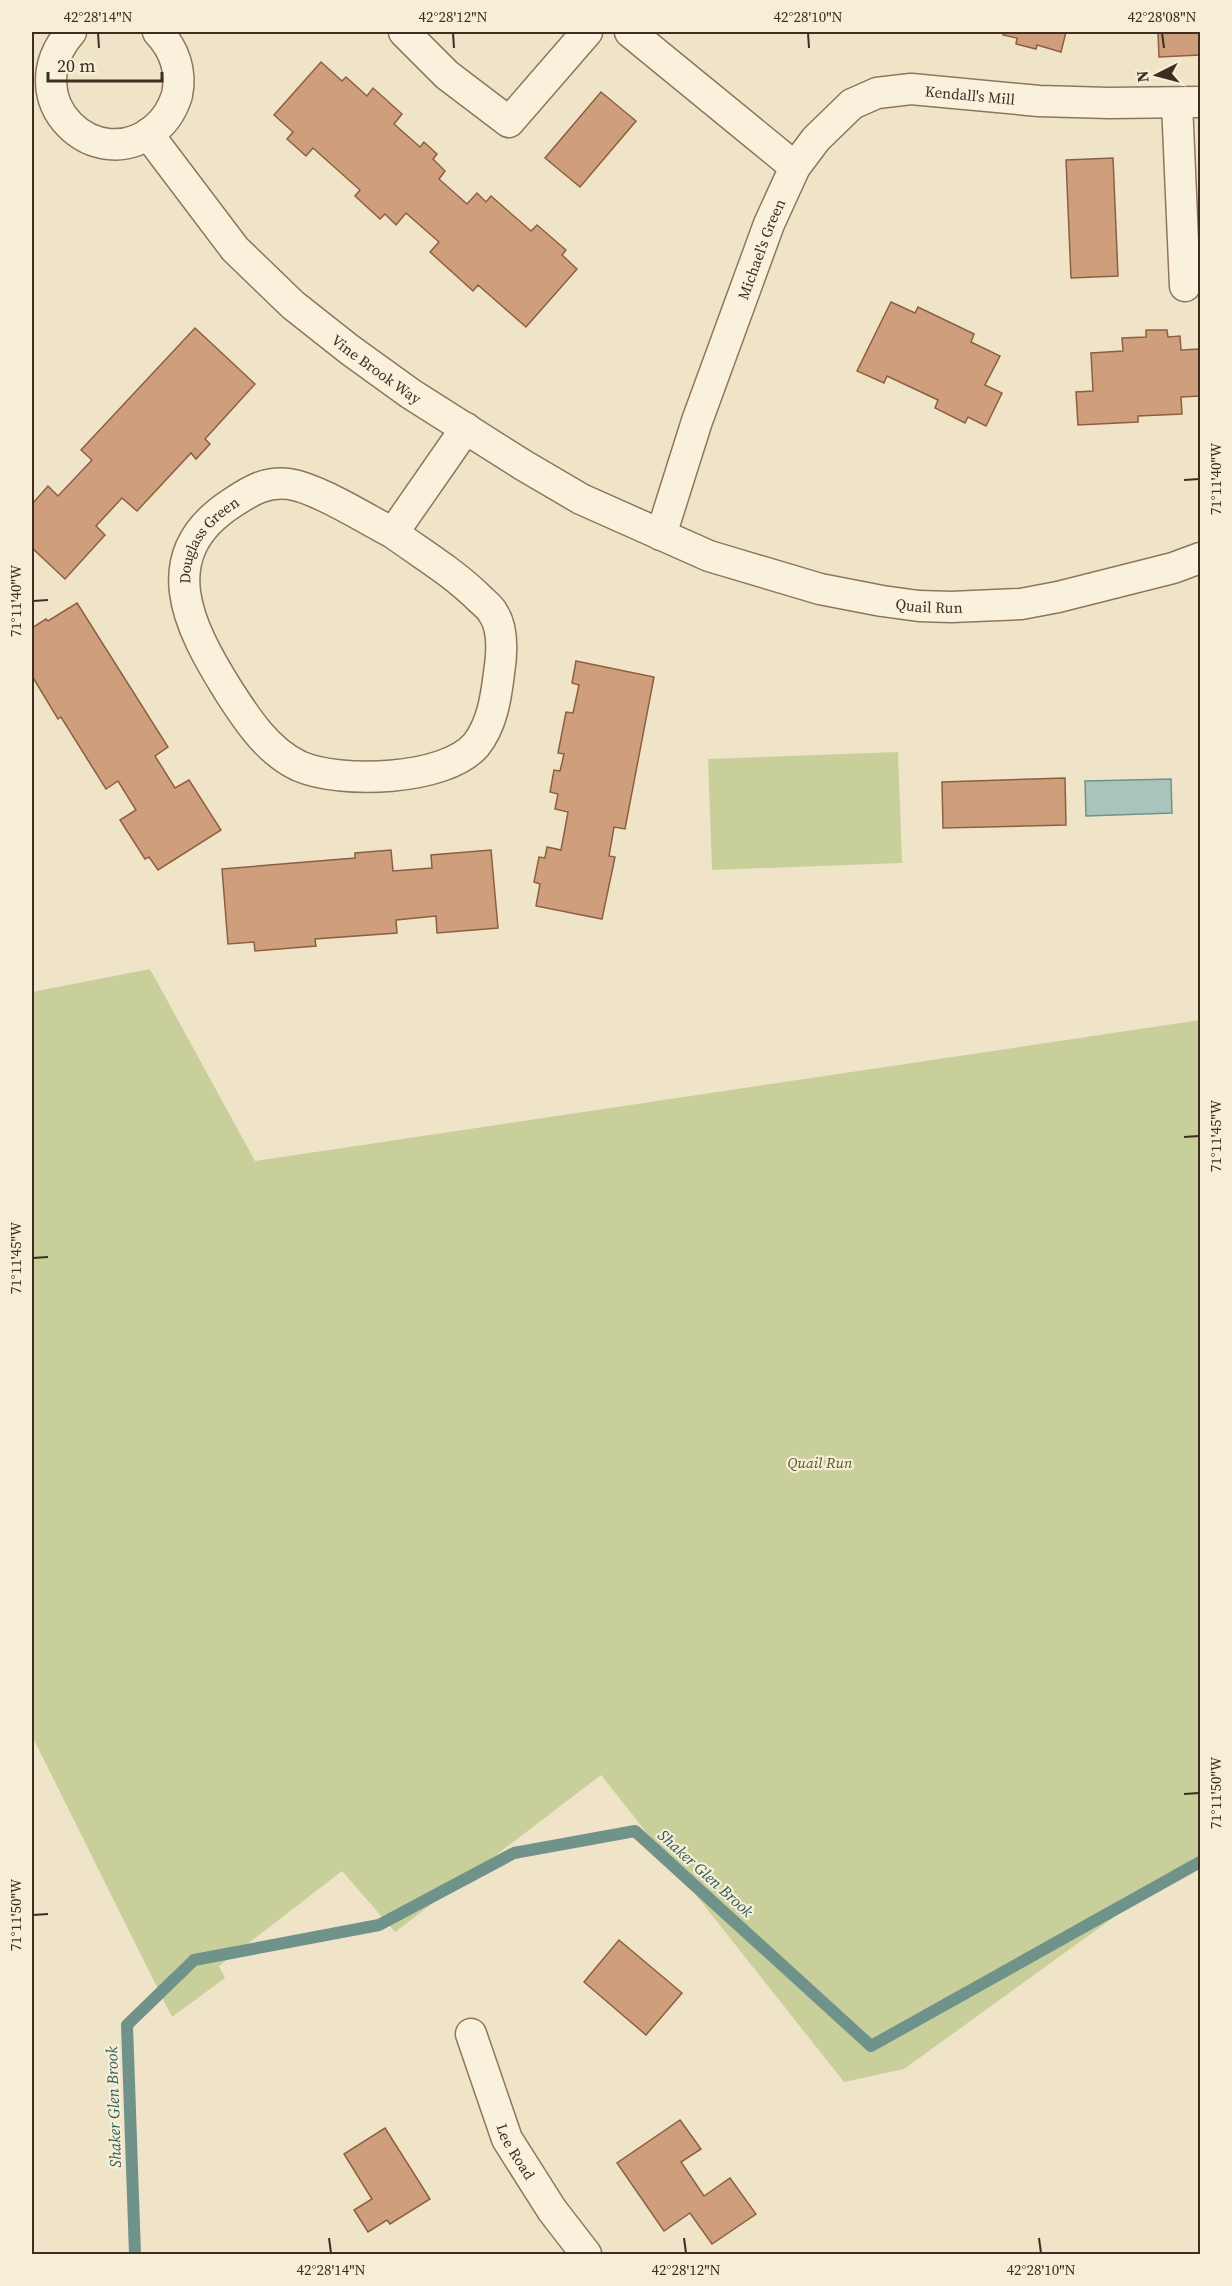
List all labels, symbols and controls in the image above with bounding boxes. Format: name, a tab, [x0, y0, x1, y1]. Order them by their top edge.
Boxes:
text: 42°28'14"N	[63, 6, 133, 27]
text: 42°28'12"N	[418, 6, 488, 27]
text: 42°28'10"N	[773, 6, 843, 27]
text: 42°28'08"N	[1127, 6, 1197, 27]
scale bar	[48, 45, 162, 83]
north arrow	[1127, 45, 1187, 105]
text: 20 m	[57, 53, 95, 78]
text: N	[1130, 69, 1154, 84]
street label: Kendall's Mill	[924, 80, 1017, 109]
street label: Michael's Green	[732, 195, 790, 302]
street label: Vine Brook Way	[327, 329, 426, 409]
text: 71°11'40"W	[1205, 442, 1226, 515]
street label: Douglass Green	[174, 491, 243, 584]
text: 71°11'40"W	[5, 564, 26, 637]
street label: Quail Run	[894, 592, 963, 618]
text: 71°11'45"W	[1205, 1099, 1226, 1172]
text: 71°11'45"W	[5, 1221, 26, 1294]
park label: Quail Run	[787, 1452, 853, 1473]
text: 71°11'50"W	[1205, 1756, 1226, 1829]
water label: Shaker Glen Brook	[653, 1824, 759, 1922]
text: 71°11'50"W	[5, 1878, 26, 1951]
water label: Shaker Glen Brook	[100, 2045, 126, 2168]
street label: Lee Road	[492, 2121, 541, 2184]
text: 42°28'14"N	[296, 2259, 366, 2280]
text: 42°28'12"N	[651, 2259, 721, 2280]
text: 42°28'10"N	[1006, 2259, 1076, 2280]

